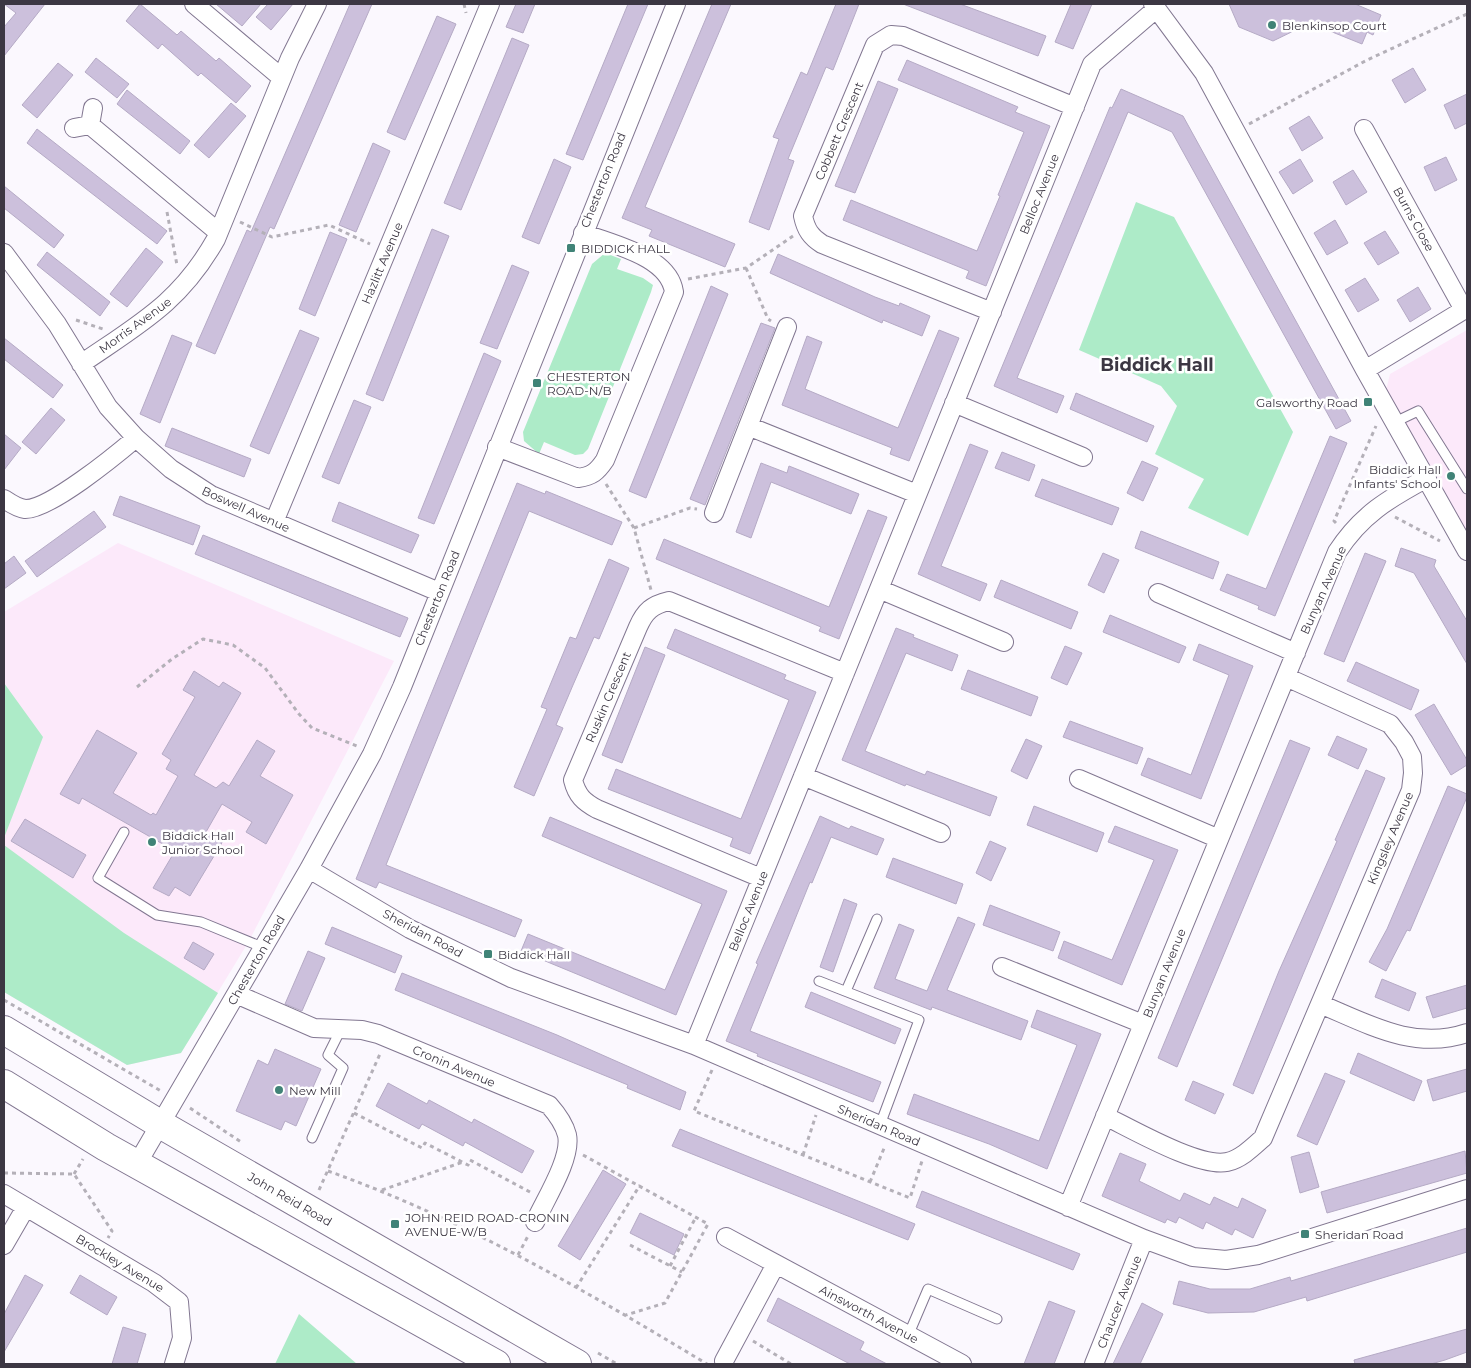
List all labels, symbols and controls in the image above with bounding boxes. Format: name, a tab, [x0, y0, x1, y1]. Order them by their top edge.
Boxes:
place label: Blenkinsop Court	[1282, 18, 1387, 33]
marker: Blenkinsop Court	[1266, 19, 1278, 31]
street label: Cobbett Crescent	[812, 80, 866, 182]
street label: Chesterton Road	[577, 130, 629, 230]
street label: Belloc Avenue	[1016, 152, 1062, 236]
street label: Burns Close	[1390, 184, 1438, 254]
street label: Hazlitt Avenue	[358, 220, 406, 306]
place label: BIDDICK HALL	[581, 241, 670, 256]
marker: BIDDICK HALL	[565, 242, 577, 254]
street label: Morris Avenue	[96, 294, 174, 356]
district label: Biddick Hall	[1100, 354, 1214, 376]
place label: CHESTERTON ROAD-N/B	[547, 369, 631, 398]
marker: CHESTERTON ROAD-N/B	[531, 377, 543, 389]
place label: Galsworthy Road	[1256, 395, 1358, 410]
marker: Galsworthy Road	[1362, 396, 1374, 408]
place label: Biddick Hall Infants' School	[1353, 462, 1441, 491]
marker: Biddick Hall Infants' School	[1445, 470, 1457, 482]
street label: Boswell Avenue	[200, 483, 292, 535]
street label: Bunyan Avenue	[1297, 544, 1349, 636]
street label: Chesterton Road	[411, 548, 463, 648]
street label: Ruskin Crescent	[582, 649, 634, 745]
street label: Kingsley Avenue	[1364, 789, 1416, 887]
place label: Biddick Hall Junior School	[161, 828, 243, 857]
marker: Biddick Hall Junior School	[146, 836, 158, 848]
street label: Belloc Avenue	[725, 869, 771, 953]
street label: Sheridan Road	[380, 906, 466, 960]
street label: Chesterton Road	[224, 912, 288, 1008]
street label: Bunyan Avenue	[1139, 926, 1189, 1020]
place label: Biddick Hall	[498, 947, 570, 962]
marker: Biddick Hall	[482, 948, 494, 960]
street label: Cronin Avenue	[410, 1042, 498, 1090]
place label: New Mill	[289, 1083, 341, 1098]
marker: New Mill	[273, 1084, 285, 1096]
street label: Sheridan Road	[835, 1101, 923, 1149]
street label: John Reid Road	[244, 1168, 335, 1229]
place label: JOHN REID ROAD-CRONIN AVENUE-W/B	[404, 1210, 569, 1239]
marker: JOHN REID ROAD-CRONIN AVENUE-W/B	[389, 1218, 401, 1230]
place label: Sheridan Road	[1315, 1227, 1404, 1242]
marker: Sheridan Road	[1299, 1228, 1311, 1240]
street label: Brockley Avenue	[73, 1231, 167, 1295]
street label: Chaucer Avenue	[1094, 1253, 1144, 1351]
street label: Ainsworth Avenue	[817, 1282, 921, 1346]

